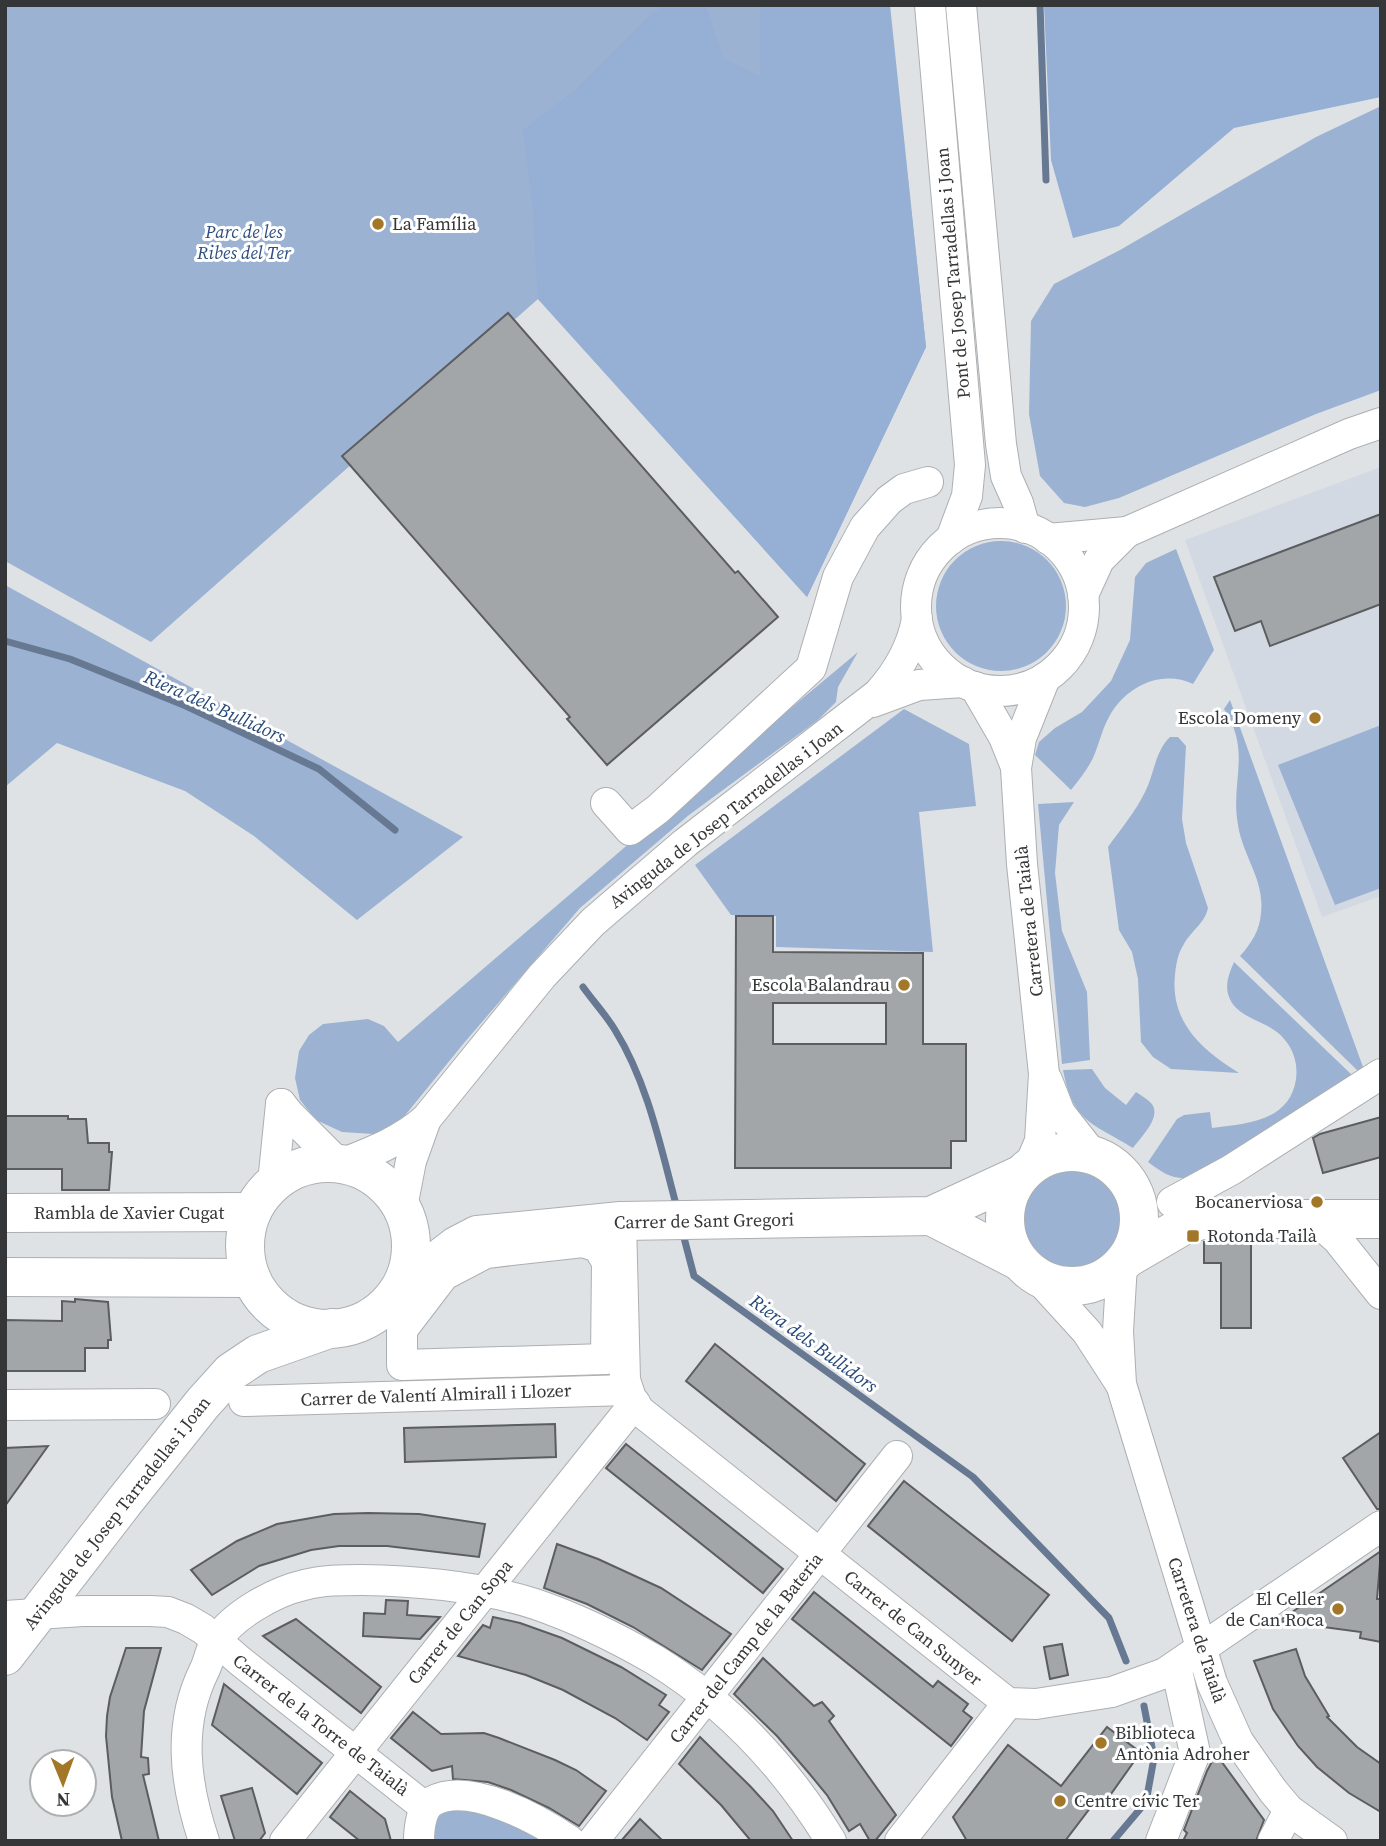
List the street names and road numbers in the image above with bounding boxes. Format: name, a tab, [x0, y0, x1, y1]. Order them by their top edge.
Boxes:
street label: Pont de Josep Tarradellas i Joan	[929, 146, 976, 400]
street label: Avinguda de Josep Tarradellas i Joan	[604, 715, 848, 914]
street label: Carretera de Taialà	[1008, 843, 1049, 998]
street label: Rambla de Xavier Cugat	[34, 1200, 225, 1225]
street label: Carrer de Sant Gregori	[614, 1206, 794, 1235]
street label: Carrer de Valentí Almirall i Llozer	[300, 1377, 572, 1412]
street label: Avinguda de Josep Tarradellas i Joan	[17, 1391, 216, 1635]
street label: Carrer del Camp de la Bateria	[663, 1546, 829, 1748]
street label: Carrer de Can Sopa	[401, 1553, 518, 1689]
street label: Carretera de Taialà	[1162, 1554, 1233, 1707]
street label: Carrer de Can Sunyer	[839, 1564, 988, 1691]
street label: Carrer de la Torre de Taialà	[228, 1648, 415, 1802]

